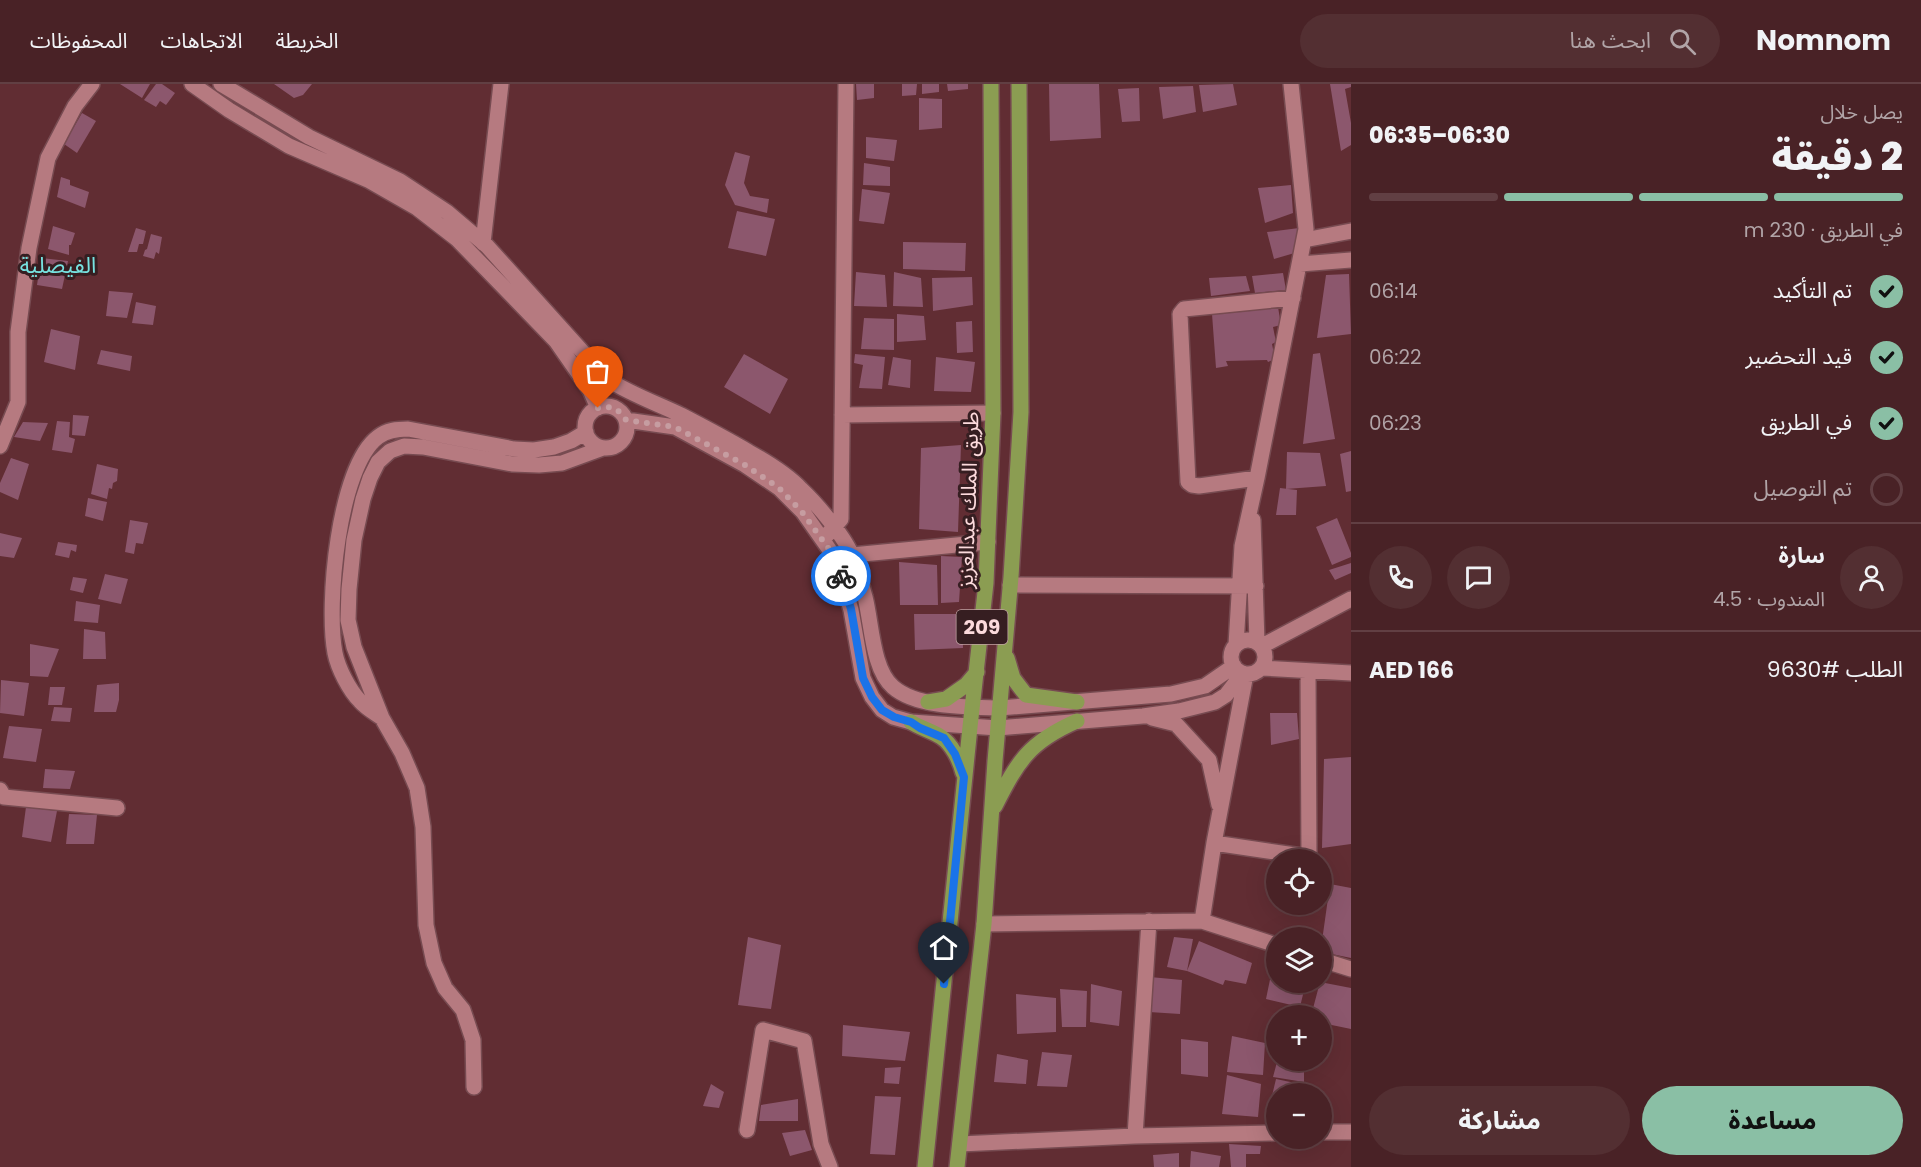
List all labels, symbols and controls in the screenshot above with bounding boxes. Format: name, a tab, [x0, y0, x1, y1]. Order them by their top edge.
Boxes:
search box	[1300, 14, 1720, 68]
text: Nomnom	[1756, 21, 1891, 60]
text: ابحث هنا	[1569, 25, 1651, 56]
icon: search	[1666, 25, 1699, 58]
text: المحفوظات	[30, 26, 127, 55]
text: الاتجاهات	[160, 26, 242, 55]
text: الخريطة	[275, 26, 338, 55]
text: يصل خلال	[1820, 98, 1903, 126]
text: 06:30–06:35	[1369, 120, 1510, 151]
text: 2 دقيقة	[1772, 129, 1903, 184]
text: في الطريق · 230 m	[1744, 216, 1903, 244]
district label: الفيصلية	[20, 250, 96, 281]
text: تم التأكيد	[1773, 275, 1852, 306]
icon: check	[1870, 275, 1903, 308]
text: 06:14	[1369, 277, 1418, 305]
text: قيد التحضير	[1745, 341, 1852, 372]
icon: check	[1870, 341, 1903, 374]
text: 06:22	[1369, 343, 1422, 371]
pin	[572, 346, 623, 408]
icon: bag	[581, 355, 614, 388]
text: في الطريق	[1761, 407, 1852, 438]
icon: check	[1870, 407, 1903, 440]
text: 06:23	[1369, 409, 1422, 437]
street label: طريق الملك عبدالعزيز	[950, 411, 986, 590]
text: تم التوصيل	[1754, 473, 1852, 504]
text: سارة	[1779, 540, 1825, 571]
courier	[811, 546, 871, 606]
button: phone	[1369, 546, 1432, 609]
button: chat	[1447, 546, 1510, 609]
button: person	[1840, 546, 1903, 609]
icon: bike	[825, 560, 858, 593]
text: المندوب · 4.5	[1713, 585, 1825, 613]
road number: 209	[956, 610, 1008, 644]
text: الطلب #9630	[1767, 654, 1903, 685]
text: AED 166	[1369, 655, 1454, 686]
map controls	[1266, 849, 1332, 1149]
button: locate	[1266, 849, 1332, 915]
pin	[918, 922, 969, 984]
button: layers	[1266, 927, 1332, 993]
icon: home	[927, 931, 960, 964]
button: +	[1266, 1005, 1332, 1071]
button: −	[1266, 1083, 1332, 1149]
button: مشاركة	[1369, 1086, 1630, 1155]
button: مساعدة	[1642, 1086, 1903, 1155]

